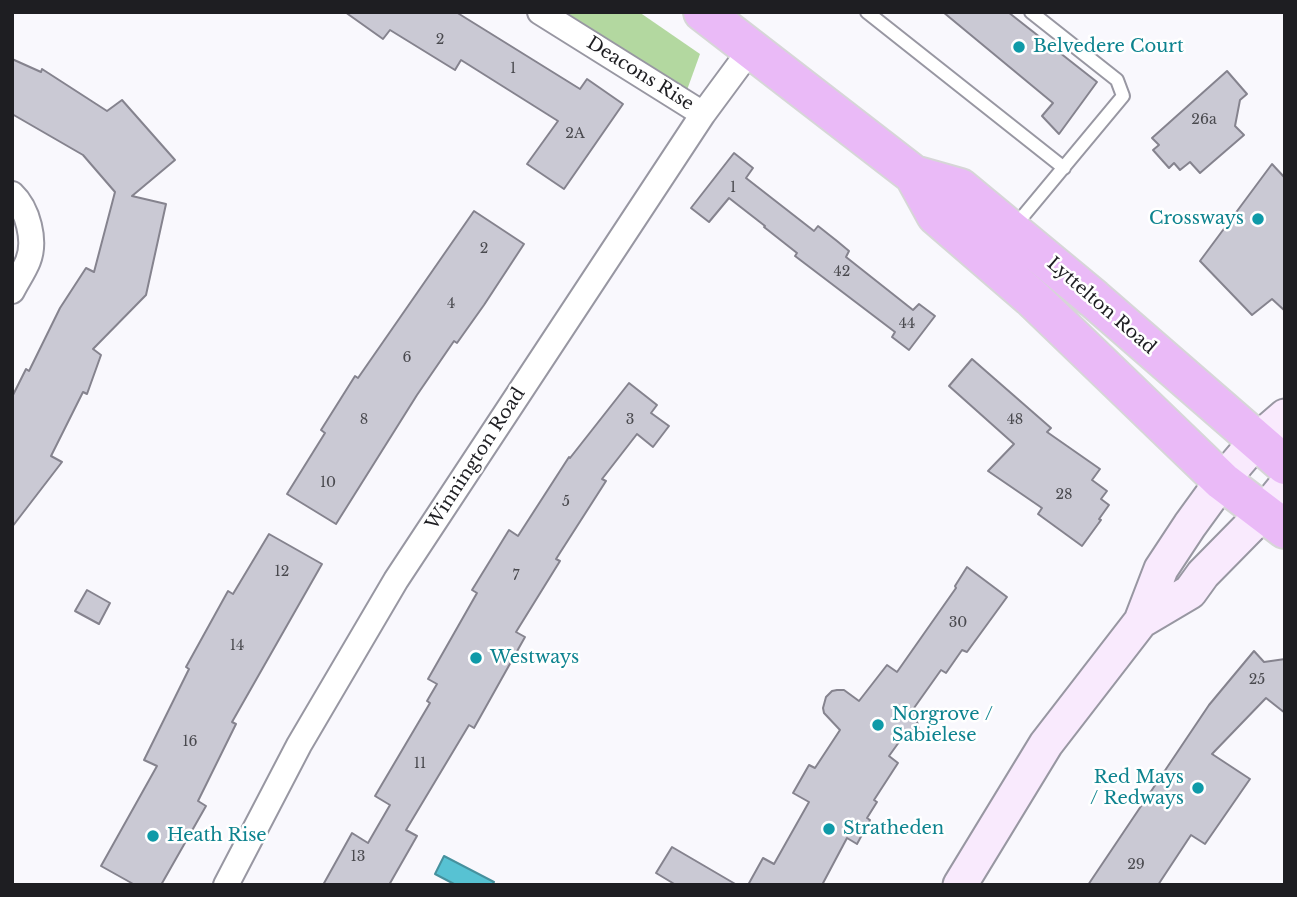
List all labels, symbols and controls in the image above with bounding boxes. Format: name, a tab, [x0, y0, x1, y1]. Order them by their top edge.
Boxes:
house number: 2	[436, 32, 444, 48]
street label: Deacons Rise	[582, 32, 698, 116]
place label: Belvedere Court	[1033, 36, 1184, 58]
marker: Belvedere Court	[1011, 39, 1027, 55]
house number: 1	[510, 61, 516, 77]
house number: 26a	[1191, 112, 1217, 128]
house number: 2A	[565, 126, 585, 142]
house number: 1	[730, 180, 736, 196]
place label: Crossways	[1149, 208, 1244, 230]
marker: Crossways	[1250, 211, 1266, 227]
house number: 2	[480, 241, 488, 257]
street label: Lyttelton Road	[1042, 253, 1160, 359]
house number: 42	[834, 264, 850, 280]
house number: 4	[447, 296, 455, 312]
house number: 44	[899, 316, 915, 332]
house number: 6	[402, 350, 412, 366]
street label: Winnington Road	[422, 384, 530, 534]
house number: 8	[360, 412, 368, 428]
house number: 3	[626, 412, 634, 428]
house number: 48	[1007, 412, 1023, 428]
house number: 10	[320, 475, 336, 491]
house number: 28	[1055, 487, 1073, 503]
house number: 5	[562, 494, 570, 510]
house number: 12	[275, 564, 289, 580]
house number: 7	[512, 568, 520, 584]
house number: 30	[949, 615, 967, 631]
house number: 14	[230, 638, 244, 654]
place label: Westways	[490, 647, 579, 669]
marker: Westways	[468, 650, 484, 666]
house number: 25	[1249, 672, 1265, 688]
place label: Norgrove / Sabielese	[892, 704, 993, 746]
marker: Norgrove / Sabielese	[870, 717, 886, 733]
house number: 16	[182, 734, 198, 750]
house number: 11	[414, 756, 426, 772]
place label: Red Mays / Redways	[1090, 767, 1184, 810]
marker: Red Mays / Redways	[1190, 780, 1206, 796]
place label: Stratheden	[843, 818, 944, 840]
marker: Stratheden	[821, 821, 837, 837]
place label: Heath Rise	[167, 825, 267, 847]
marker: Heath Rise	[145, 828, 161, 844]
house number: 13	[351, 849, 365, 865]
house number: 29	[1127, 857, 1145, 873]

